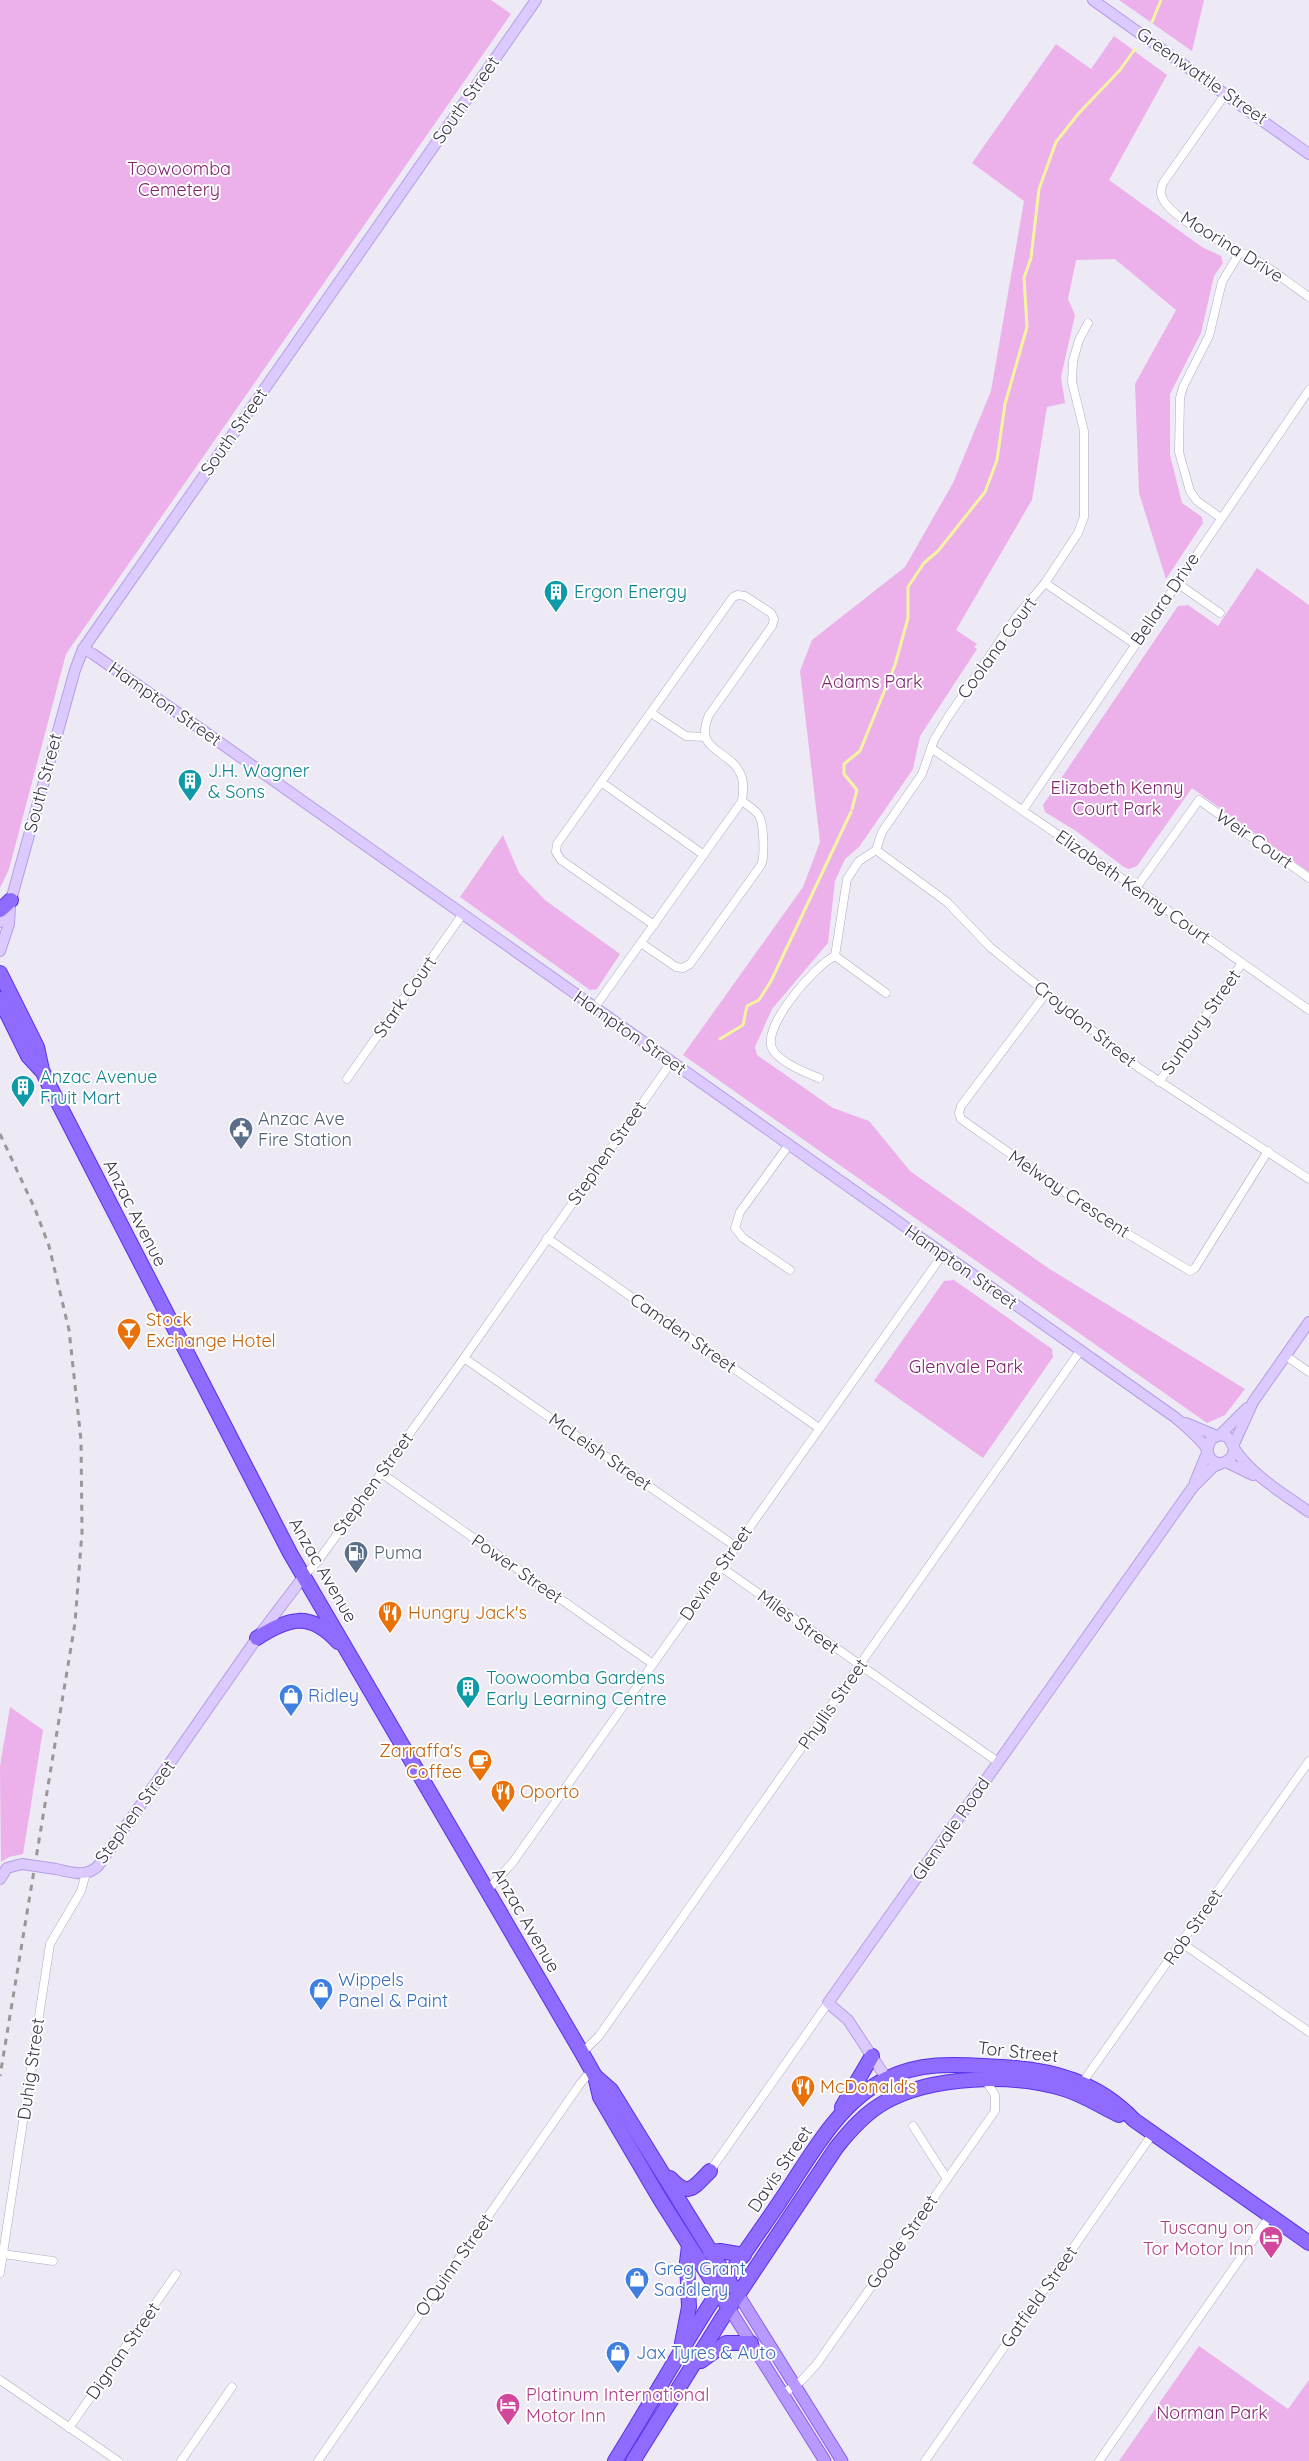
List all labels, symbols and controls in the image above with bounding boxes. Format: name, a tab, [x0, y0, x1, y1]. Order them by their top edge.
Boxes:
street label: Greenwattle Street	[1132, 22, 1272, 129]
street label: South Street	[427, 51, 504, 148]
park label: Toowoomba Cemetery	[127, 157, 231, 201]
street label: Moorina Drive	[1177, 206, 1288, 287]
street label: South Street	[195, 383, 272, 480]
street label: Bellara Drive	[1125, 548, 1204, 649]
building icon: Ergon Energy	[543, 579, 569, 613]
place label: Ergon Energy	[574, 580, 687, 603]
street label: Coolana Court	[952, 592, 1041, 703]
street label: Hampton Street	[104, 656, 226, 751]
park label: Adams Park	[821, 670, 923, 693]
street label: South Street	[18, 731, 67, 835]
place label: J.H. Wagner & Sons	[208, 759, 310, 803]
building icon: J.H. Wagner & Sons	[177, 768, 203, 802]
park label: Elizabeth Kenny Court Park	[1051, 776, 1183, 820]
street label: Weir Court	[1211, 804, 1297, 874]
street label: Elizabeth Kenny Court	[1051, 824, 1215, 949]
street label: Stark Court	[368, 951, 441, 1042]
street label: Sunbury Street	[1156, 965, 1245, 1079]
street label: Croydon Street	[1029, 975, 1141, 1072]
street label: Hampton Street	[569, 985, 691, 1080]
place label: Anzac Avenue Fruit Mart	[40, 1065, 157, 1109]
building icon: Anzac Avenue Fruit Mart	[10, 1074, 36, 1108]
street label: Stephen Street	[562, 1096, 651, 1209]
place label: Anzac Ave Fire Station	[258, 1107, 352, 1151]
public building icon: Anzac Ave Fire Station	[228, 1116, 254, 1150]
street label: Melway Crescent	[1004, 1144, 1134, 1243]
street label: Anzac Avenue	[99, 1155, 172, 1270]
street label: Hampton Street	[900, 1219, 1022, 1314]
street label: Camden Street	[626, 1287, 741, 1378]
place label: Stock Exchange Hotel	[146, 1308, 276, 1352]
bar icon: Stock Exchange Hotel	[116, 1317, 142, 1351]
park label: Glenvale Park	[909, 1355, 1023, 1378]
street label: McLeish Street	[544, 1408, 656, 1496]
street label: Stephen Street	[327, 1428, 418, 1540]
street label: Anzac Avenue	[284, 1513, 363, 1626]
street label: Devine Street	[674, 1521, 757, 1625]
street label: Power Street	[467, 1529, 567, 1608]
fuel station icon: Puma	[343, 1540, 369, 1574]
place label: Puma	[374, 1541, 422, 1564]
street label: Miles Street	[753, 1584, 844, 1659]
restaurant icon: Hungry Jack's	[377, 1600, 403, 1634]
place label: Hungry Jack's	[408, 1601, 527, 1624]
street label: Phyllis Street	[793, 1654, 872, 1754]
place label: Toowoomba Gardens Early Learning Centre	[486, 1666, 667, 1710]
building icon: Toowoomba Gardens Early Learning Centre	[455, 1675, 481, 1709]
shop icon: Ridley	[278, 1683, 304, 1717]
place label: Ridley	[308, 1684, 359, 1707]
place label: Zarraffa's Coffee	[379, 1739, 462, 1783]
cafe icon: Zarraffa's Coffee	[467, 1748, 493, 1782]
street label: Stephen Street	[89, 1756, 180, 1868]
street label: Glenvale Road	[906, 1773, 995, 1885]
restaurant icon: Oporto	[490, 1779, 516, 1813]
place label: Oporto	[520, 1780, 579, 1803]
street label: Anzac Avenue	[487, 1863, 566, 1976]
street label: Rob Street	[1158, 1884, 1227, 1969]
place label: Wippels Panel & Paint	[338, 1968, 448, 2012]
shop icon: Wippels Panel & Paint	[308, 1977, 334, 2011]
street label: Duhig Street	[12, 2017, 49, 2121]
street label: Tor Street	[977, 2036, 1059, 2067]
restaurant icon: McDonald's	[790, 2074, 816, 2108]
place label: McDonald's	[820, 2075, 916, 2098]
street label: Davis Street	[742, 2121, 817, 2216]
street label: Goode Street	[861, 2190, 942, 2293]
street label: O'Quinn Street	[410, 2209, 497, 2321]
place label: Tuscany on Tor Motor Inn	[1143, 2216, 1254, 2260]
hotel icon: Tuscany on Tor Motor Inn	[1258, 2225, 1284, 2259]
street label: Gatfield Street	[995, 2241, 1082, 2352]
place label: Greg Grant Saddlery	[654, 2257, 746, 2301]
shop icon: Greg Grant Saddlery	[624, 2266, 650, 2300]
street label: Dignan Street	[81, 2297, 165, 2404]
shop icon: Jax Tyres & Auto	[605, 2340, 631, 2374]
place label: Jax Tyres & Auto	[636, 2341, 776, 2364]
place label: Platinum International Motor Inn	[526, 2383, 709, 2427]
hotel icon: Platinum International Motor Inn	[495, 2392, 521, 2426]
park label: Norman Park	[1156, 2401, 1268, 2424]

